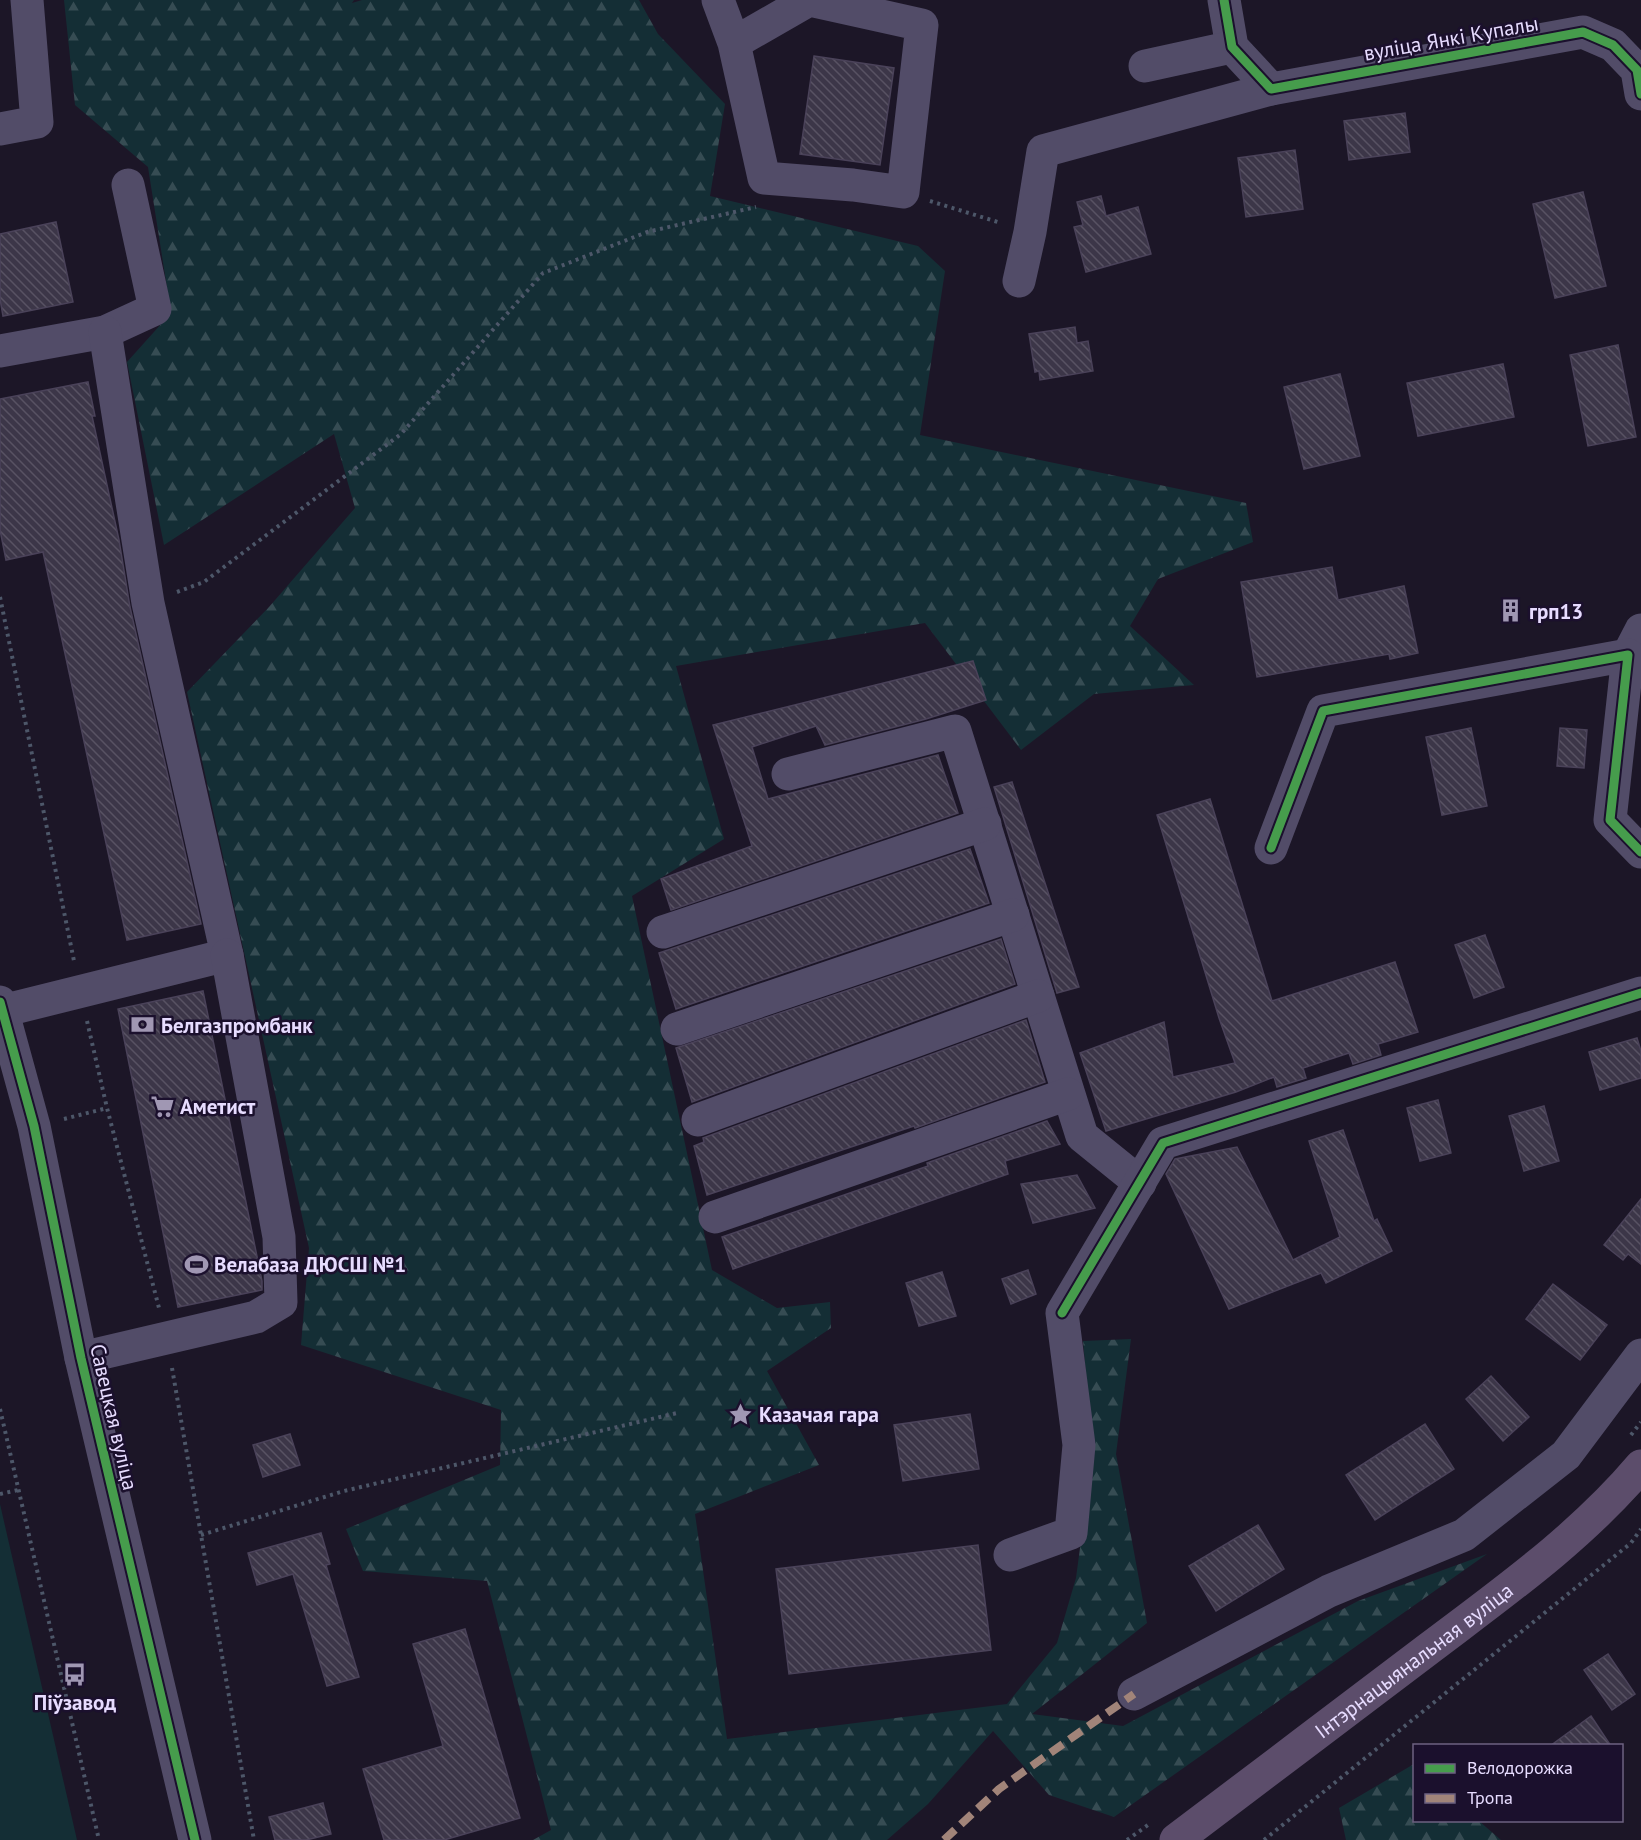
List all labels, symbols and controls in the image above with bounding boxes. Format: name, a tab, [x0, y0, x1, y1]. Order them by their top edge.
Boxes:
street label: вуліца Янкі Купалы	[1362, 9, 1540, 67]
building icon: грп13	[1498, 598, 1524, 624]
place label: грп13	[1529, 598, 1583, 625]
bank icon: Белгазпромбанк	[130, 1012, 156, 1038]
place label: Белгазпромбанк	[161, 1012, 313, 1039]
supermarket icon: Аметист	[149, 1093, 175, 1119]
place label: Аметист	[180, 1093, 256, 1120]
sports icon: Велабаза ДЮСШ №1	[183, 1251, 209, 1277]
place label: Велабаза ДЮСШ №1	[214, 1251, 406, 1278]
street label: Савецкая вуліца	[84, 1341, 144, 1493]
place icon: Казачая гара	[728, 1401, 754, 1427]
place label: Казачая гара	[759, 1401, 879, 1428]
street label: Інтэрнацыянальная вуліца	[1309, 1576, 1518, 1744]
bus stop icon: Піўзавод	[62, 1661, 88, 1687]
place label: Піўзавод	[34, 1689, 116, 1716]
legend	[1413, 1744, 1623, 1822]
text: Велодорожка	[1467, 1756, 1573, 1779]
text: Тропа	[1467, 1786, 1513, 1809]

